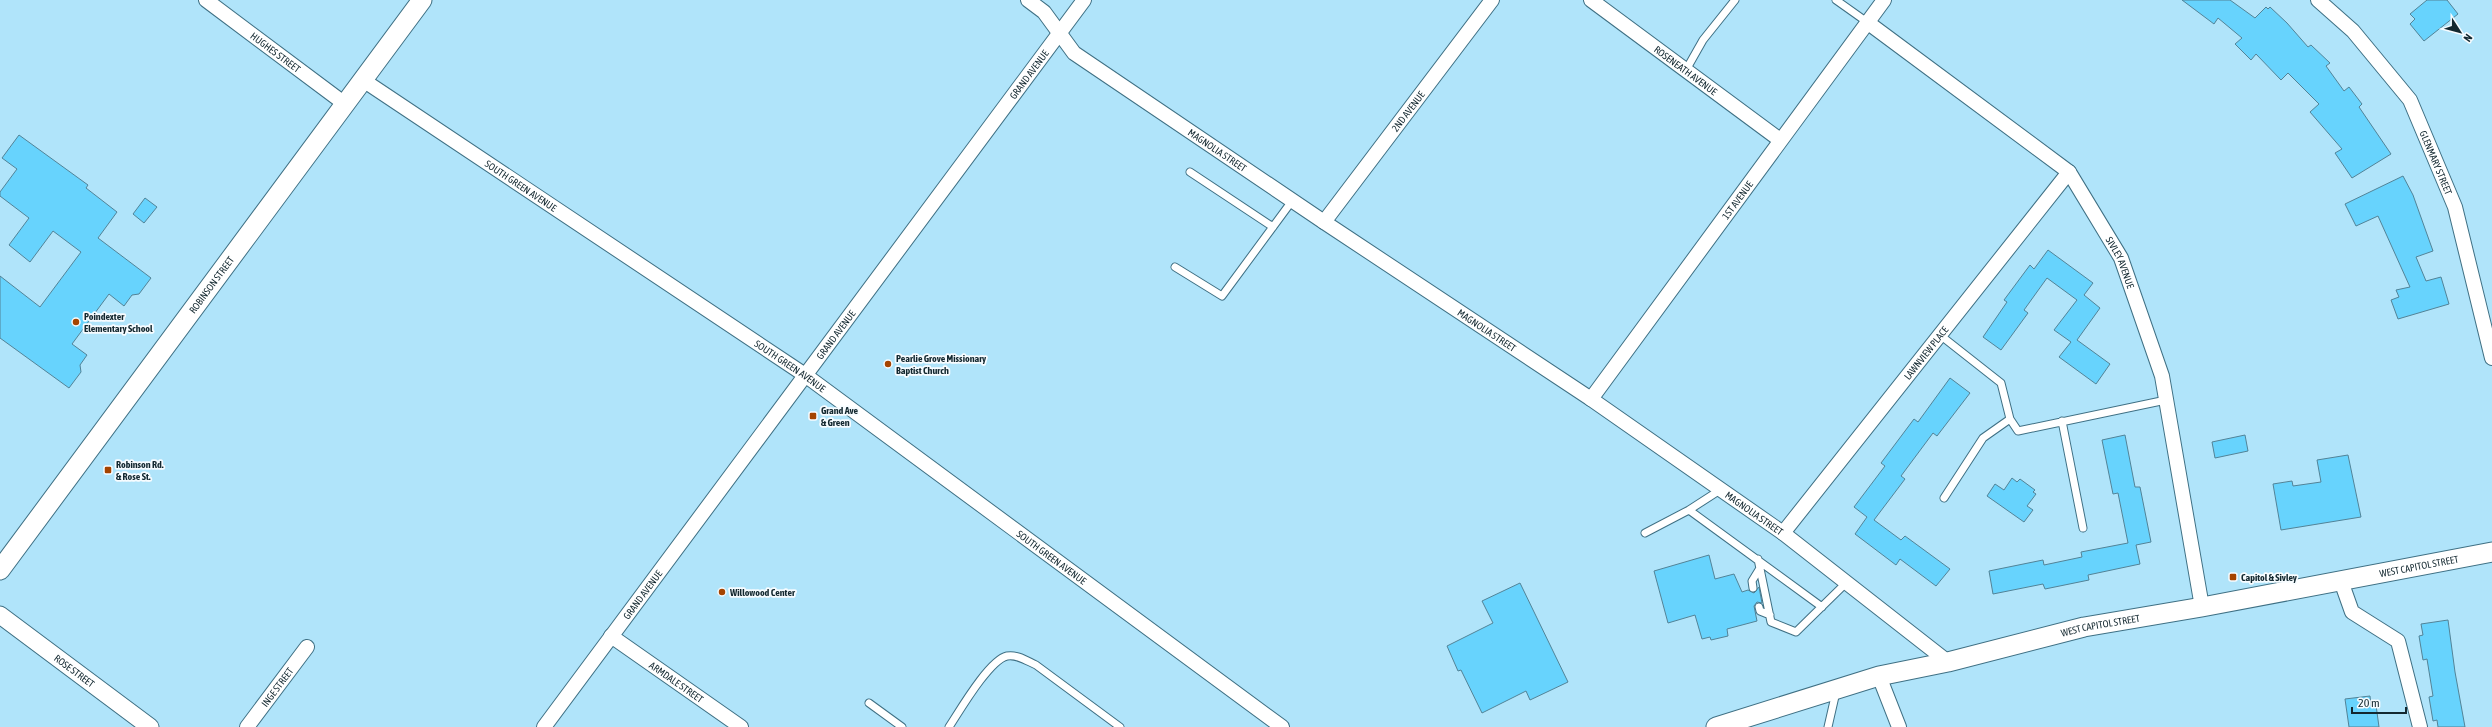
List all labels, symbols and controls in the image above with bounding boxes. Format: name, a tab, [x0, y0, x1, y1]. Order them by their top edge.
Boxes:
north arrow	[2440, 12, 2480, 52]
street label: HUGHES STREET	[249, 30, 303, 75]
text: N	[2461, 32, 2475, 44]
street label: ROSENEATH AVENUE	[1652, 43, 1720, 98]
street label: GRAND AVENUE	[1007, 47, 1051, 101]
street label: 2ND AVENUE	[1389, 88, 1427, 133]
street label: MAGNOLIA STREET	[1186, 126, 1249, 174]
street label: GLENMARY STREET	[2418, 129, 2455, 197]
street label: SOUTH GREEN AVENUE	[483, 158, 559, 214]
street label: 1ST AVENUE	[1720, 178, 1755, 221]
street label: SIVLEY AVENUE	[2104, 235, 2137, 290]
street label: ROBINSON STREET	[187, 254, 236, 315]
street label: GRAND AVENUE	[814, 307, 858, 361]
street label: MAGNOLIA STREET	[1456, 307, 1519, 354]
place label: Poindexter Elementary School	[84, 311, 153, 334]
marker: Poindexter Elementary School	[71, 317, 81, 327]
street label: LAWNVIEW PLACE	[1901, 323, 1951, 381]
street label: SOUTH GREEN AVENUE	[753, 338, 828, 394]
place label: Pearlie Grove Missionary Baptist Church	[896, 353, 987, 376]
marker: Pearlie Grove Missionary Baptist Church	[883, 359, 893, 369]
place label: Grand Ave & Green	[821, 405, 859, 428]
marker: Grand Ave & Green	[808, 411, 818, 421]
place label: Robinson Rd. & Rose St.	[116, 459, 164, 482]
marker: Robinson Rd. & Rose St.	[103, 465, 113, 475]
street label: MAGNOLIA STREET	[1723, 489, 1786, 537]
street label: SOUTH GREEN AVENUE	[1015, 528, 1089, 587]
street label: WEST CAPITOL STREET	[2378, 553, 2460, 579]
street label: GRAND AVENUE	[621, 567, 665, 621]
marker: Capitol & Sivley	[2228, 572, 2238, 582]
place label: Capitol & Sivley	[2241, 572, 2298, 583]
marker: Willowood Center	[717, 587, 727, 597]
place label: Willowood Center	[729, 587, 796, 598]
street label: WEST CAPITOL STREET	[2060, 612, 2141, 638]
street label: ROSE STREET	[52, 652, 97, 690]
street label: ARMDALE STREET	[648, 659, 706, 705]
street label: INGE STREET	[259, 665, 296, 709]
scale bar	[2352, 689, 2406, 715]
text: 20 m	[2358, 696, 2380, 710]

